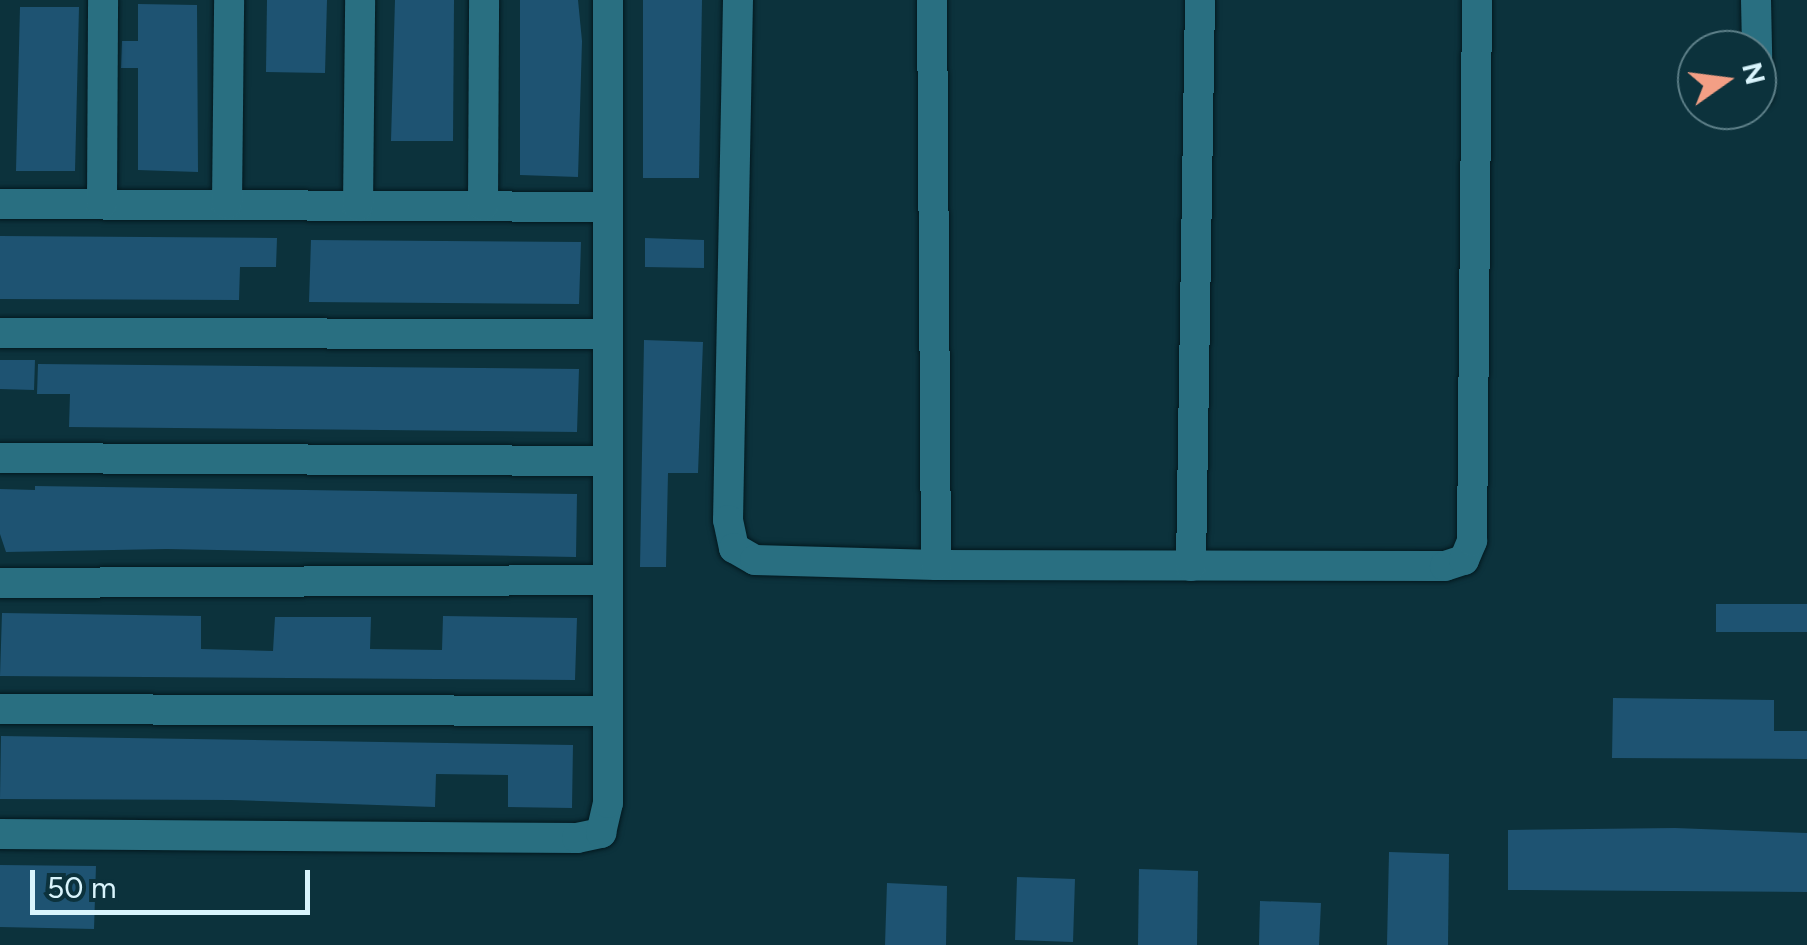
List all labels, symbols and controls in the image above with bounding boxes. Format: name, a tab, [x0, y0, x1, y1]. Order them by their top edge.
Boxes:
north arrow	[1677, 30, 1777, 130]
text: N	[1735, 59, 1773, 88]
scale bar	[35, 850, 315, 912]
text: 50 m	[47, 869, 116, 906]

